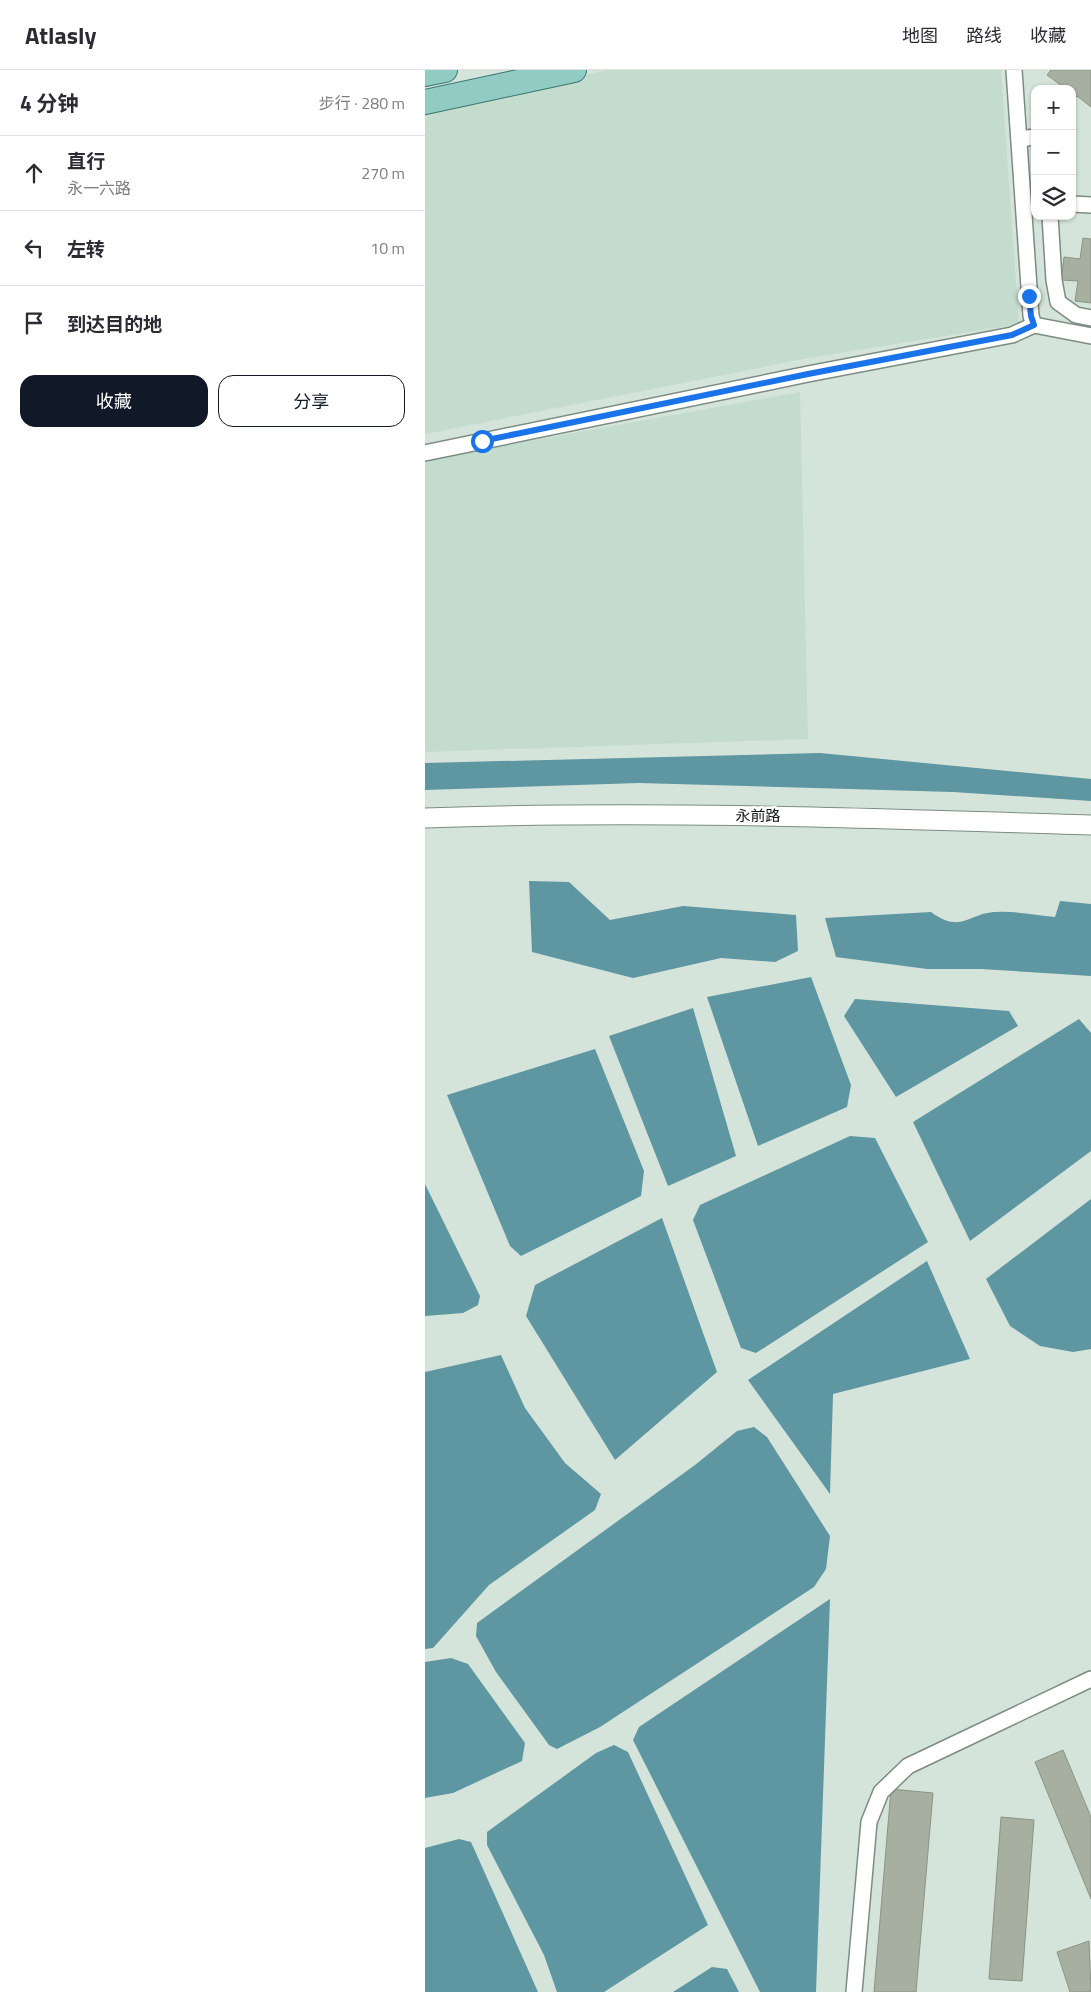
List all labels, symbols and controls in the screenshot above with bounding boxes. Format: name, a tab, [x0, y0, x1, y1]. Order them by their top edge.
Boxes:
text: Atlasly	[25, 17, 96, 53]
text: 地图	[902, 22, 938, 49]
text: 路线	[966, 22, 1002, 49]
text: 收藏	[1030, 22, 1066, 49]
map controls	[1031, 85, 1076, 220]
button: +	[1031, 85, 1076, 130]
text: 4 分钟	[20, 87, 78, 119]
text: 步行 · 280 m	[319, 91, 405, 115]
button: −	[1031, 130, 1076, 175]
text: 直行	[67, 146, 105, 175]
icon: ahead	[20, 159, 48, 187]
text: 270 m	[361, 161, 405, 185]
button: layers	[1031, 175, 1076, 220]
text: 永一六路	[67, 176, 131, 200]
icon: left	[20, 234, 48, 262]
text: 左转	[67, 234, 105, 263]
text: 10 m	[370, 236, 405, 260]
route end	[1018, 285, 1041, 308]
icon: arrive	[20, 309, 48, 337]
text: 到达目的地	[67, 309, 162, 338]
button: 收藏	[20, 375, 208, 427]
button: 分享	[218, 375, 405, 427]
route start	[471, 430, 494, 453]
street label: 永前路	[735, 804, 781, 827]

